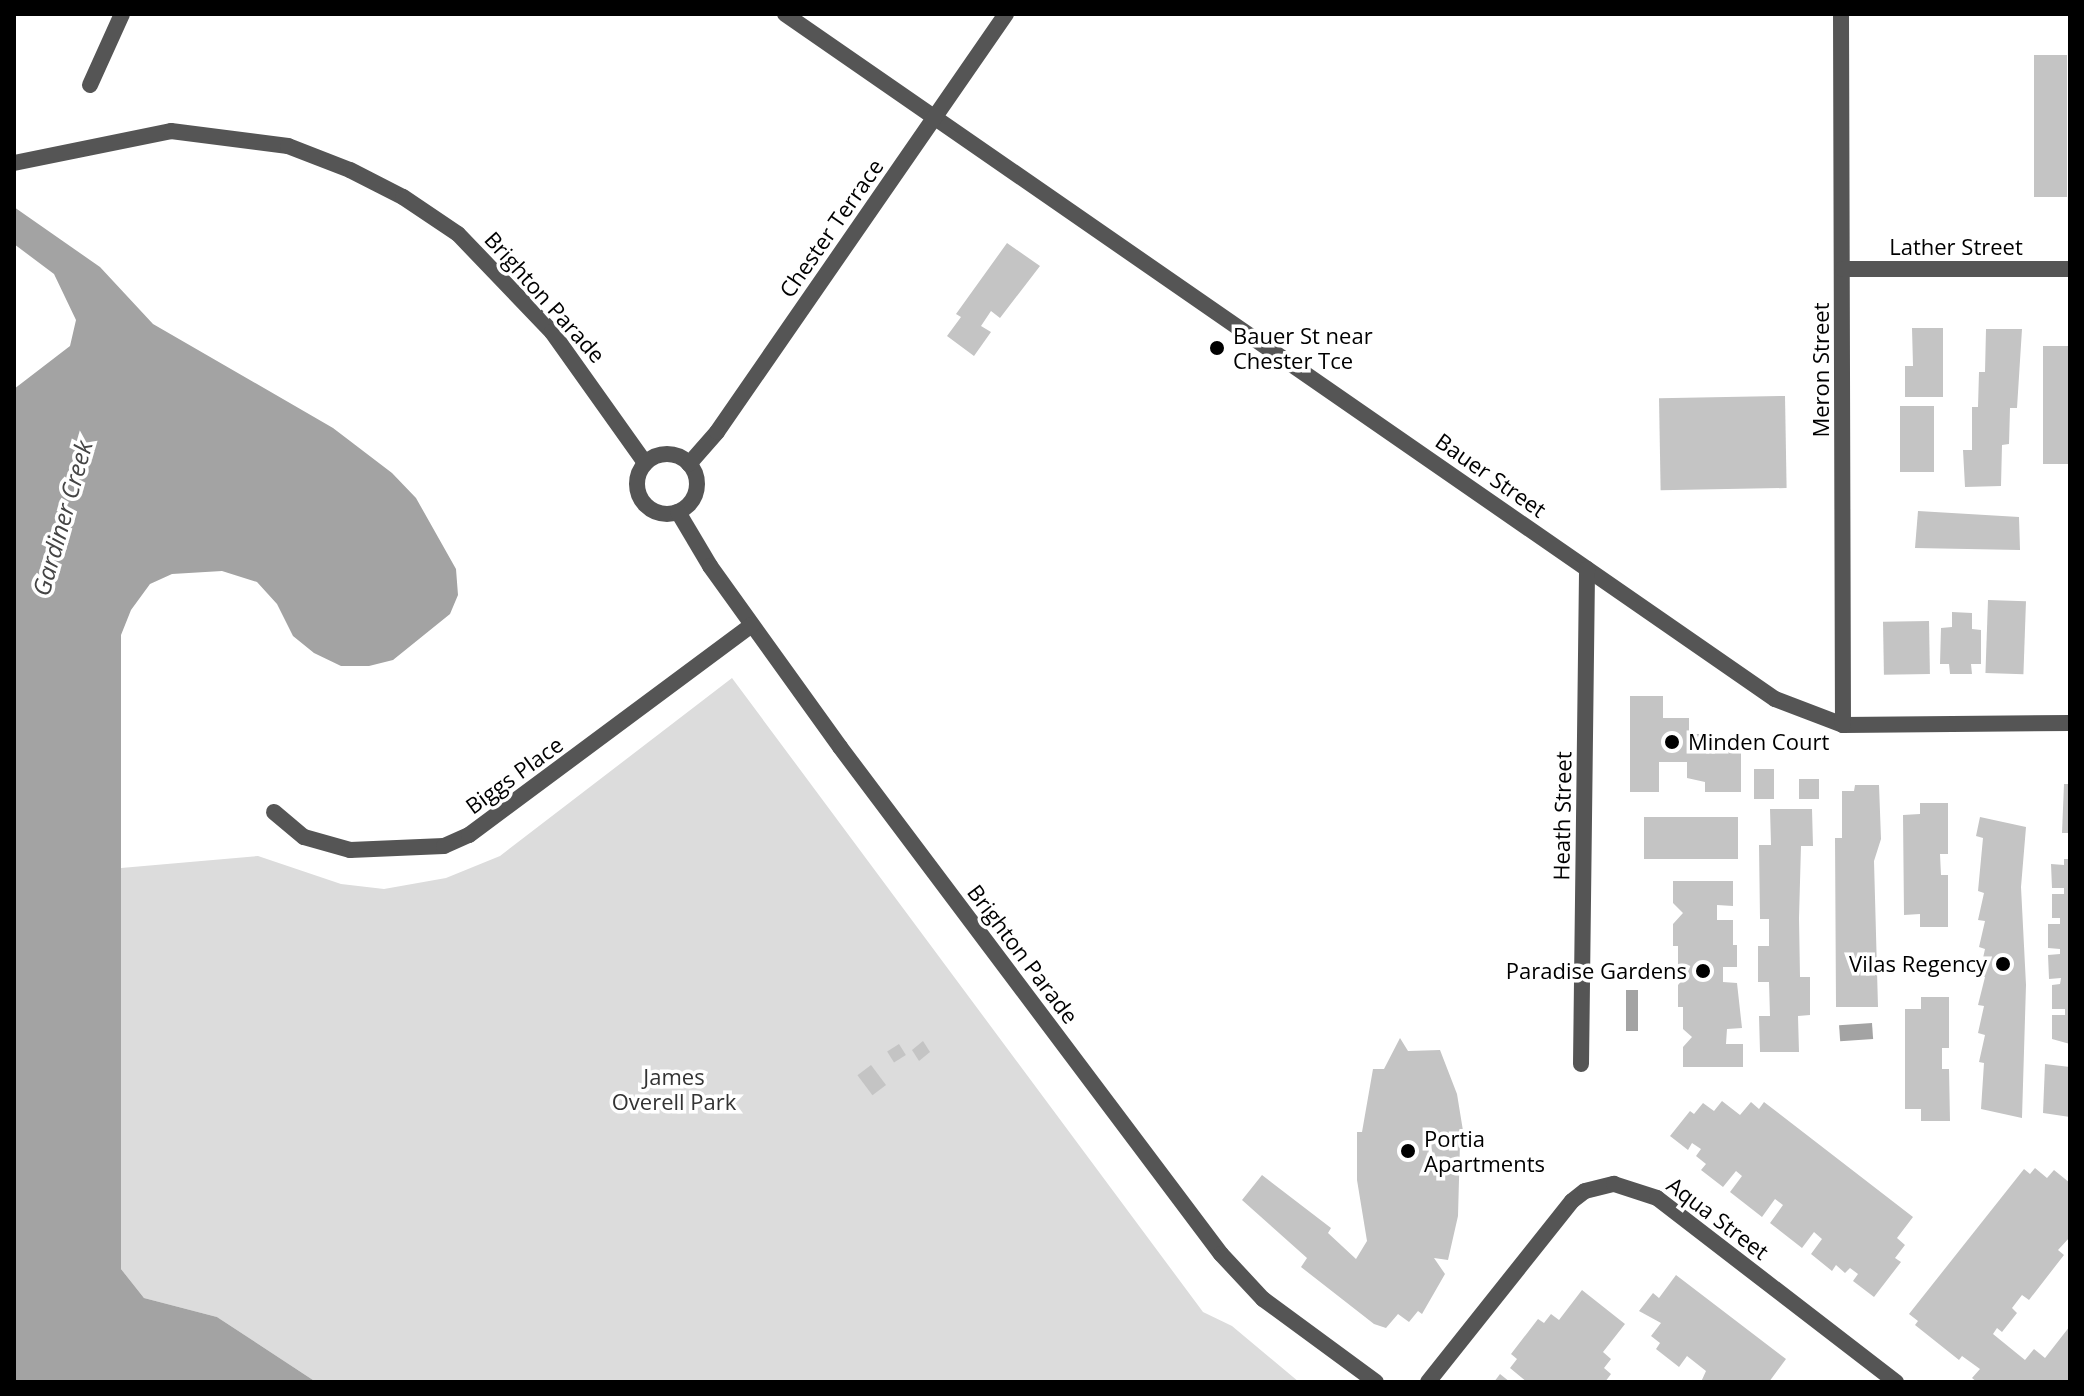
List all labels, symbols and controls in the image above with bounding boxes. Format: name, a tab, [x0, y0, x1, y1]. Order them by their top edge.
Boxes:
street label: Chester Terrace	[774, 154, 888, 302]
street label: Brighton Parade	[479, 226, 611, 368]
street label: Lather Street	[1889, 234, 2023, 260]
street label: Meron Street	[1808, 302, 1834, 438]
place label: Bauer St near Chester Tce	[1233, 322, 1373, 374]
marker: Bauer St near Chester Tce	[1208, 339, 1226, 357]
street label: Bauer Street	[1431, 427, 1551, 523]
water label: Gardiner Creek	[26, 437, 98, 599]
place label: Minden Court	[1688, 729, 1829, 755]
street label: Biggs Place	[460, 731, 568, 819]
marker: Minden Court	[1663, 733, 1681, 751]
street label: Heath Street	[1548, 751, 1576, 881]
street label: Brighton Parade	[962, 879, 1084, 1029]
place label: Vilas Regency	[1849, 951, 1987, 977]
marker: Vilas Regency	[1994, 955, 2012, 973]
place label: Paradise Gardens	[1506, 958, 1687, 984]
marker: Paradise Gardens	[1694, 962, 1712, 980]
park label: James Overell Park	[612, 1063, 736, 1114]
place label: Portia Apartments	[1424, 1125, 1545, 1176]
marker: Portia Apartments	[1399, 1142, 1417, 1160]
street label: Aqua Street	[1662, 1171, 1774, 1265]

